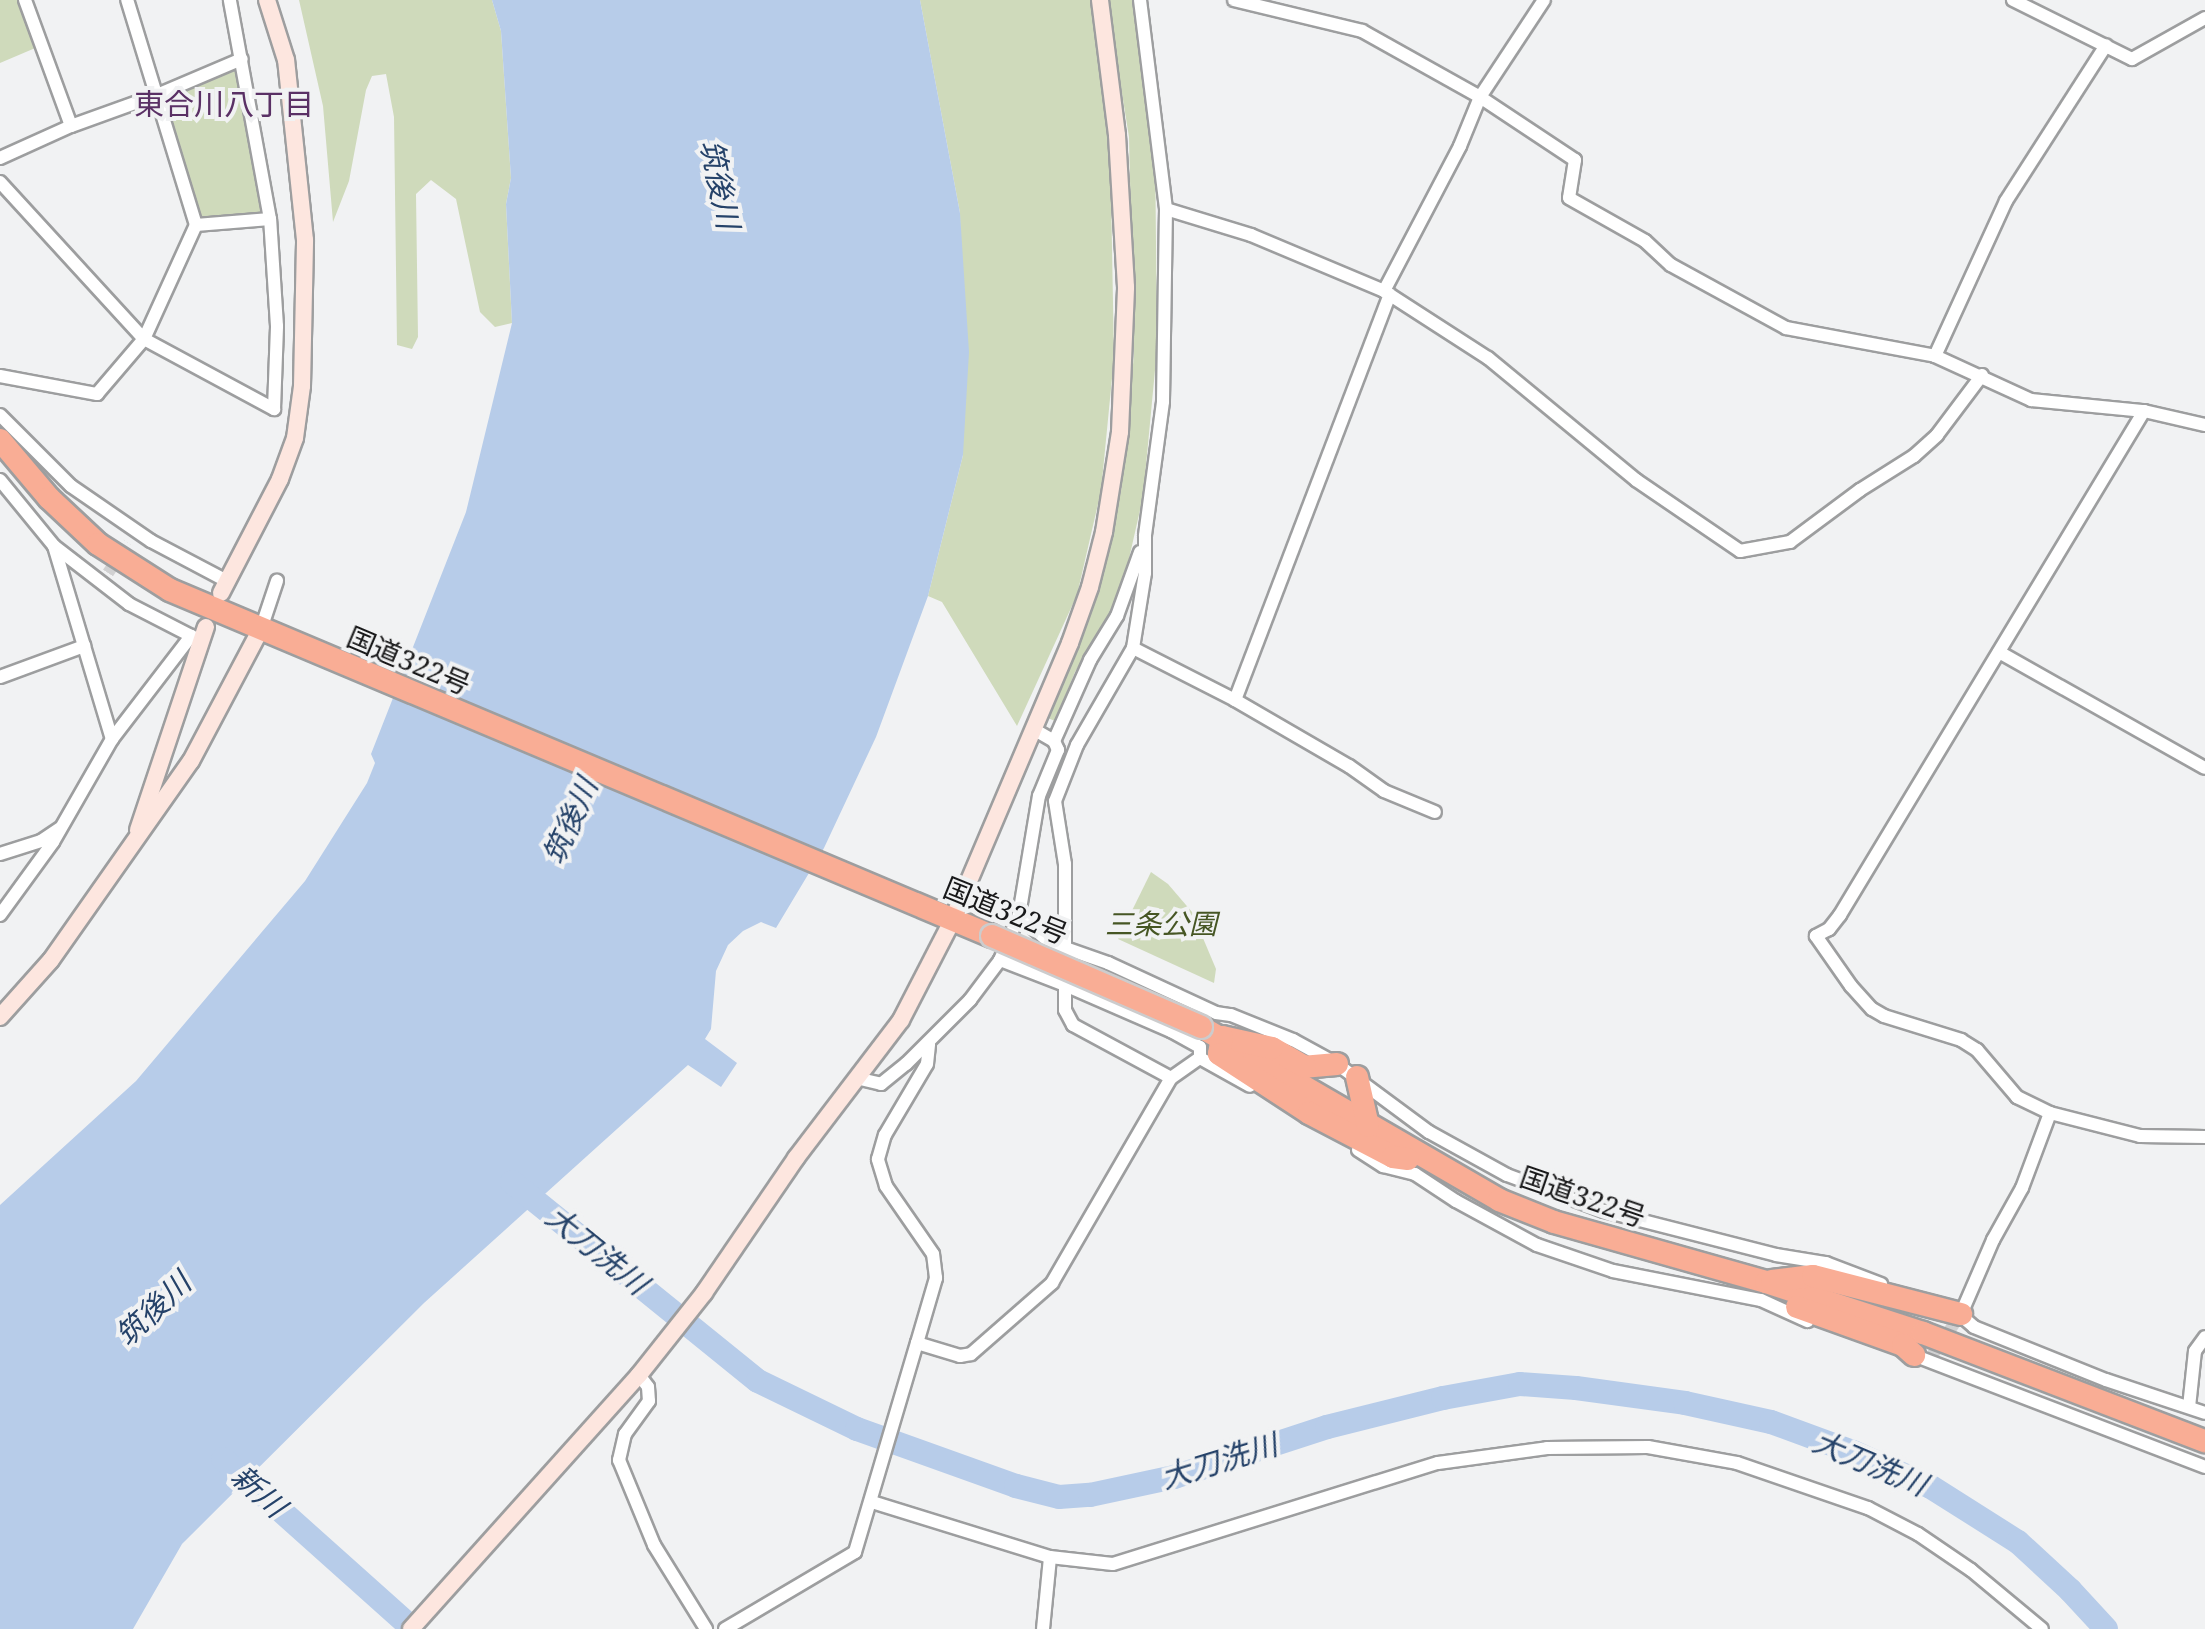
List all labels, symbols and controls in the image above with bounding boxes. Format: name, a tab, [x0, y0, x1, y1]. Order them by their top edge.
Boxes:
district label: 東合川八丁目	[134, 86, 314, 122]
water label: 筑後川	[693, 136, 747, 232]
street label: 国道322号	[342, 619, 476, 701]
water label: 筑後川	[535, 773, 605, 869]
street label: 国道322号	[939, 870, 1073, 950]
park label: 三条公園	[1105, 906, 1217, 940]
street label: 国道322号	[1516, 1159, 1650, 1233]
water label: 大刀洗川	[539, 1198, 655, 1302]
water label: 筑後川	[108, 1265, 198, 1353]
water label: 大刀洗川	[1808, 1423, 1932, 1503]
water label: 大刀洗川	[1156, 1426, 1282, 1496]
water label: 新川	[225, 1458, 293, 1524]

